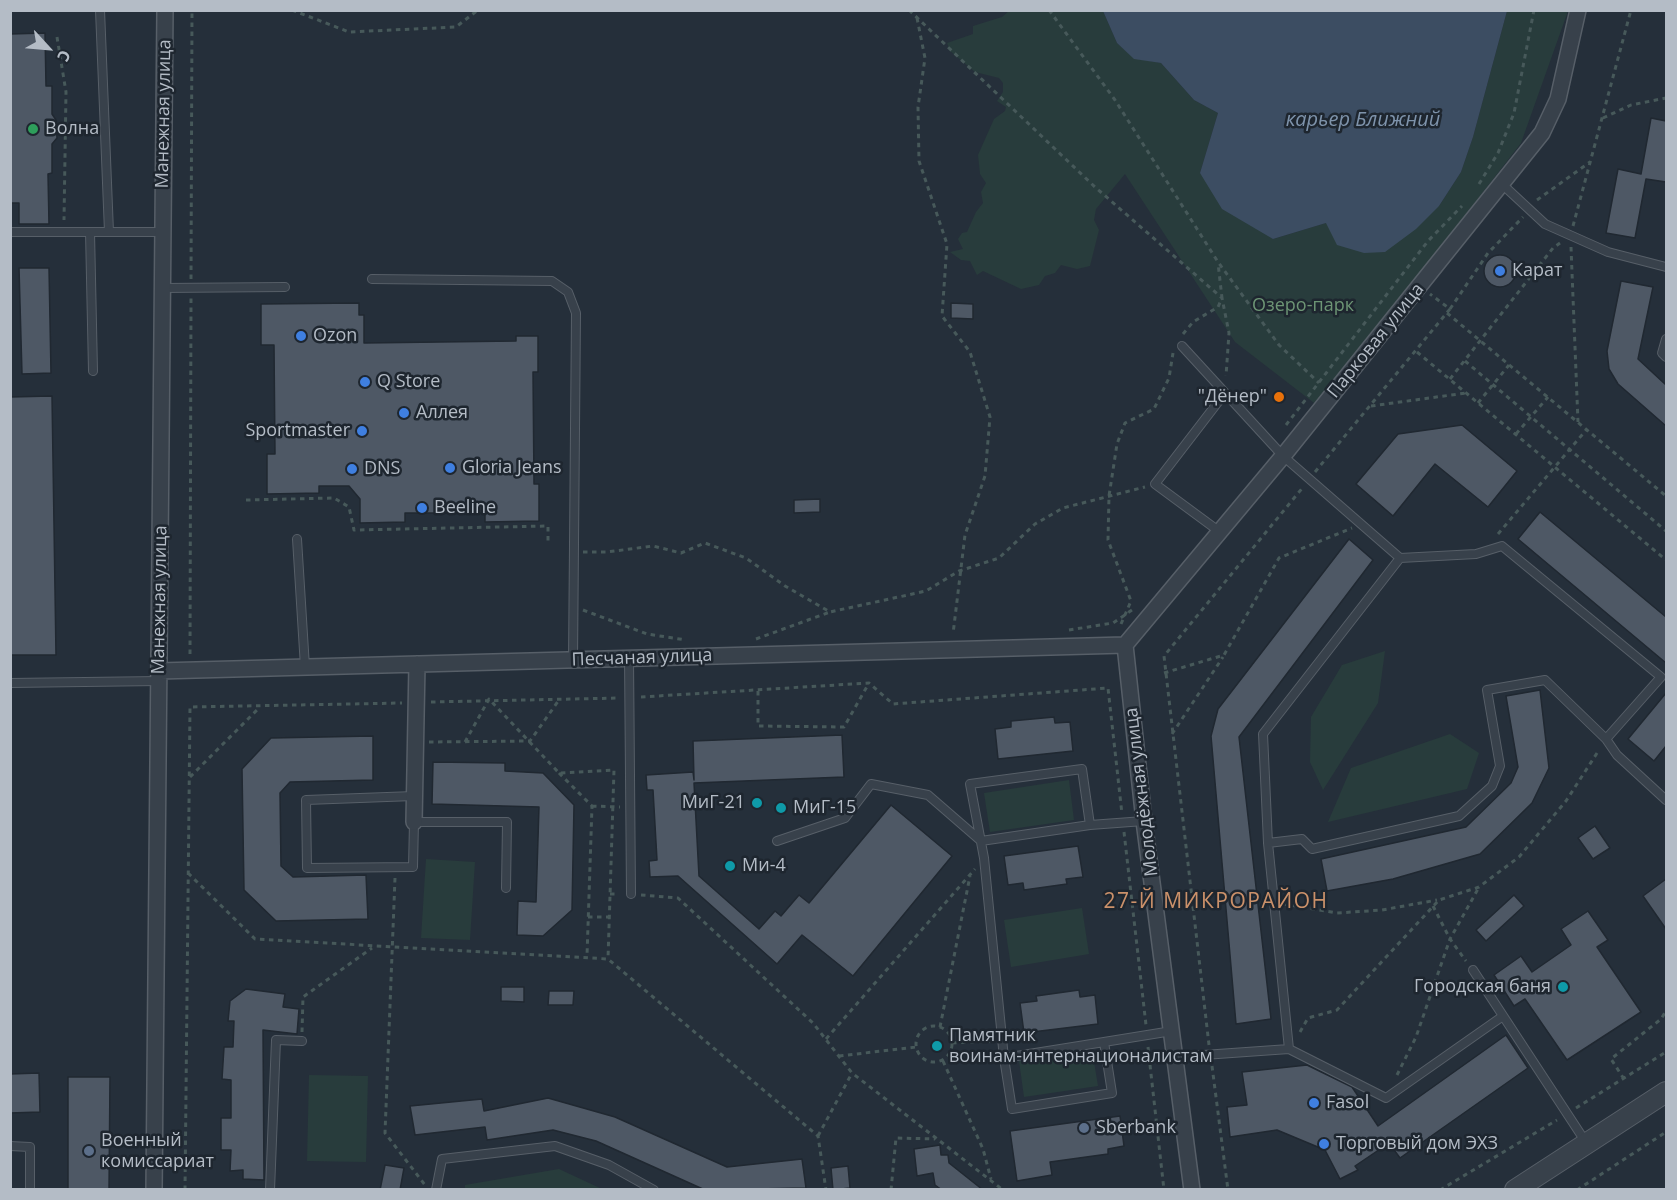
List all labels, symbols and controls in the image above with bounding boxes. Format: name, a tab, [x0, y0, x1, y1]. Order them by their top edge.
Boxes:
north arrow	[18, 18, 78, 78]
street label: Манежная улица	[152, 39, 176, 189]
text: С	[52, 46, 76, 65]
water label: карьер Ближний	[1286, 108, 1440, 132]
place label: Волна	[45, 118, 99, 140]
marker: Волна	[26, 122, 40, 136]
place label: Карат	[1512, 260, 1562, 282]
marker: Карат	[1493, 264, 1507, 278]
street label: Парковая улица	[1323, 279, 1429, 403]
park label: Озеро-парк	[1252, 295, 1354, 317]
place label: Ozon	[313, 325, 357, 347]
marker: Ozon	[294, 329, 308, 343]
place label: Q Store	[377, 371, 440, 393]
marker: Q Store	[358, 375, 372, 389]
place label: "Дёнер"	[1198, 386, 1267, 408]
marker: "Дёнер"	[1272, 390, 1286, 404]
place label: Аллея	[416, 402, 468, 424]
marker: Аллея	[397, 406, 411, 420]
place label: Sportmaster	[245, 420, 350, 442]
marker: Sportmaster	[355, 424, 369, 438]
place label: Gloria Jeans	[462, 457, 562, 479]
place label: DNS	[364, 458, 400, 480]
marker: Gloria Jeans	[443, 461, 457, 475]
marker: DNS	[345, 462, 359, 476]
place label: Beeline	[434, 497, 496, 519]
marker: Beeline	[415, 501, 429, 515]
street label: Манежная улица	[148, 525, 172, 675]
street label: Песчаная улица	[571, 645, 713, 671]
street label: Молодёжная улица	[1121, 706, 1163, 878]
place label: МиГ-21	[682, 792, 745, 814]
marker: МиГ-21	[750, 796, 764, 810]
place label: МиГ-15	[793, 797, 856, 819]
marker: МиГ-15	[774, 801, 788, 815]
place label: Ми-4	[742, 855, 786, 877]
marker: Ми-4	[723, 859, 737, 873]
district label: 27-Й МИКРОРАЙОН	[1104, 889, 1328, 915]
place label: Городская баня	[1414, 976, 1551, 998]
marker: Городская баня	[1556, 980, 1570, 994]
place label: Памятник воинам-интернационалистам	[949, 1025, 1213, 1068]
marker: Памятник воинам-интернационалистам	[930, 1039, 944, 1053]
place label: Fasol	[1326, 1092, 1369, 1114]
marker: Fasol	[1307, 1096, 1321, 1110]
place label: Sberbank	[1096, 1117, 1176, 1139]
marker: Sberbank	[1077, 1121, 1091, 1135]
place label: Военный комиссариат	[101, 1130, 214, 1172]
place label: Торговый дом ЭХЗ	[1336, 1133, 1498, 1155]
marker: Торговый дом ЭХЗ	[1317, 1137, 1331, 1151]
marker: Военный комиссариат	[82, 1144, 96, 1158]

